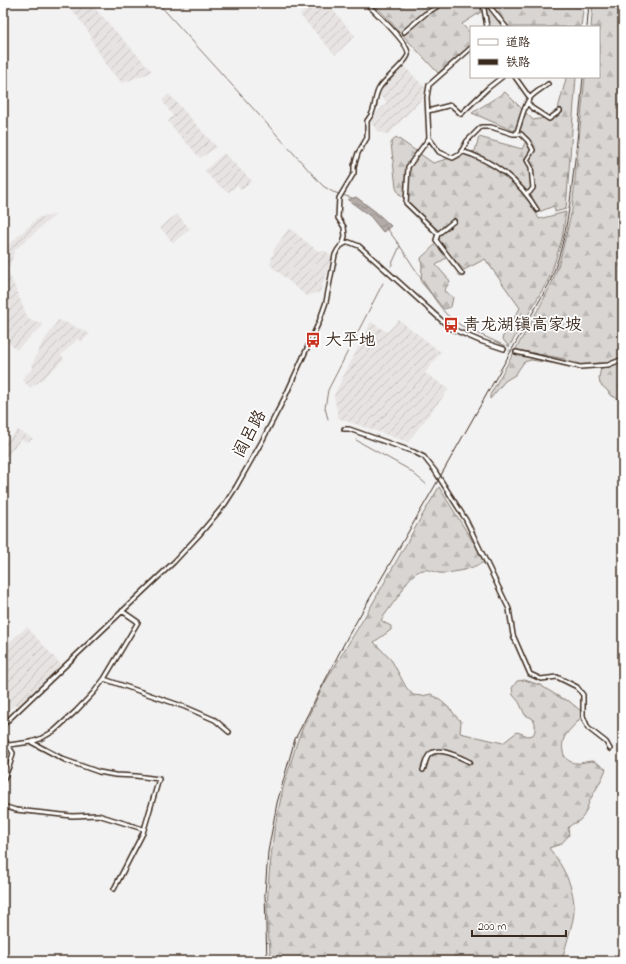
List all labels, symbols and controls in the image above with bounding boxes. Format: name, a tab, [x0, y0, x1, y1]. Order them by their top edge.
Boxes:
legend	[470, 26, 600, 78]
text: 道路	[506, 34, 530, 52]
text: 铁路	[506, 54, 530, 72]
place label: 青龙湖镇高家坡	[463, 313, 582, 338]
bus stop icon: 青龙湖镇高家坡	[442, 316, 460, 334]
place label: 大平地	[325, 328, 376, 353]
bus stop icon: 大平地	[304, 331, 322, 349]
street label: 阎吕路	[227, 406, 273, 462]
scale bar	[472, 912, 566, 938]
text: 200 m	[478, 918, 507, 936]

